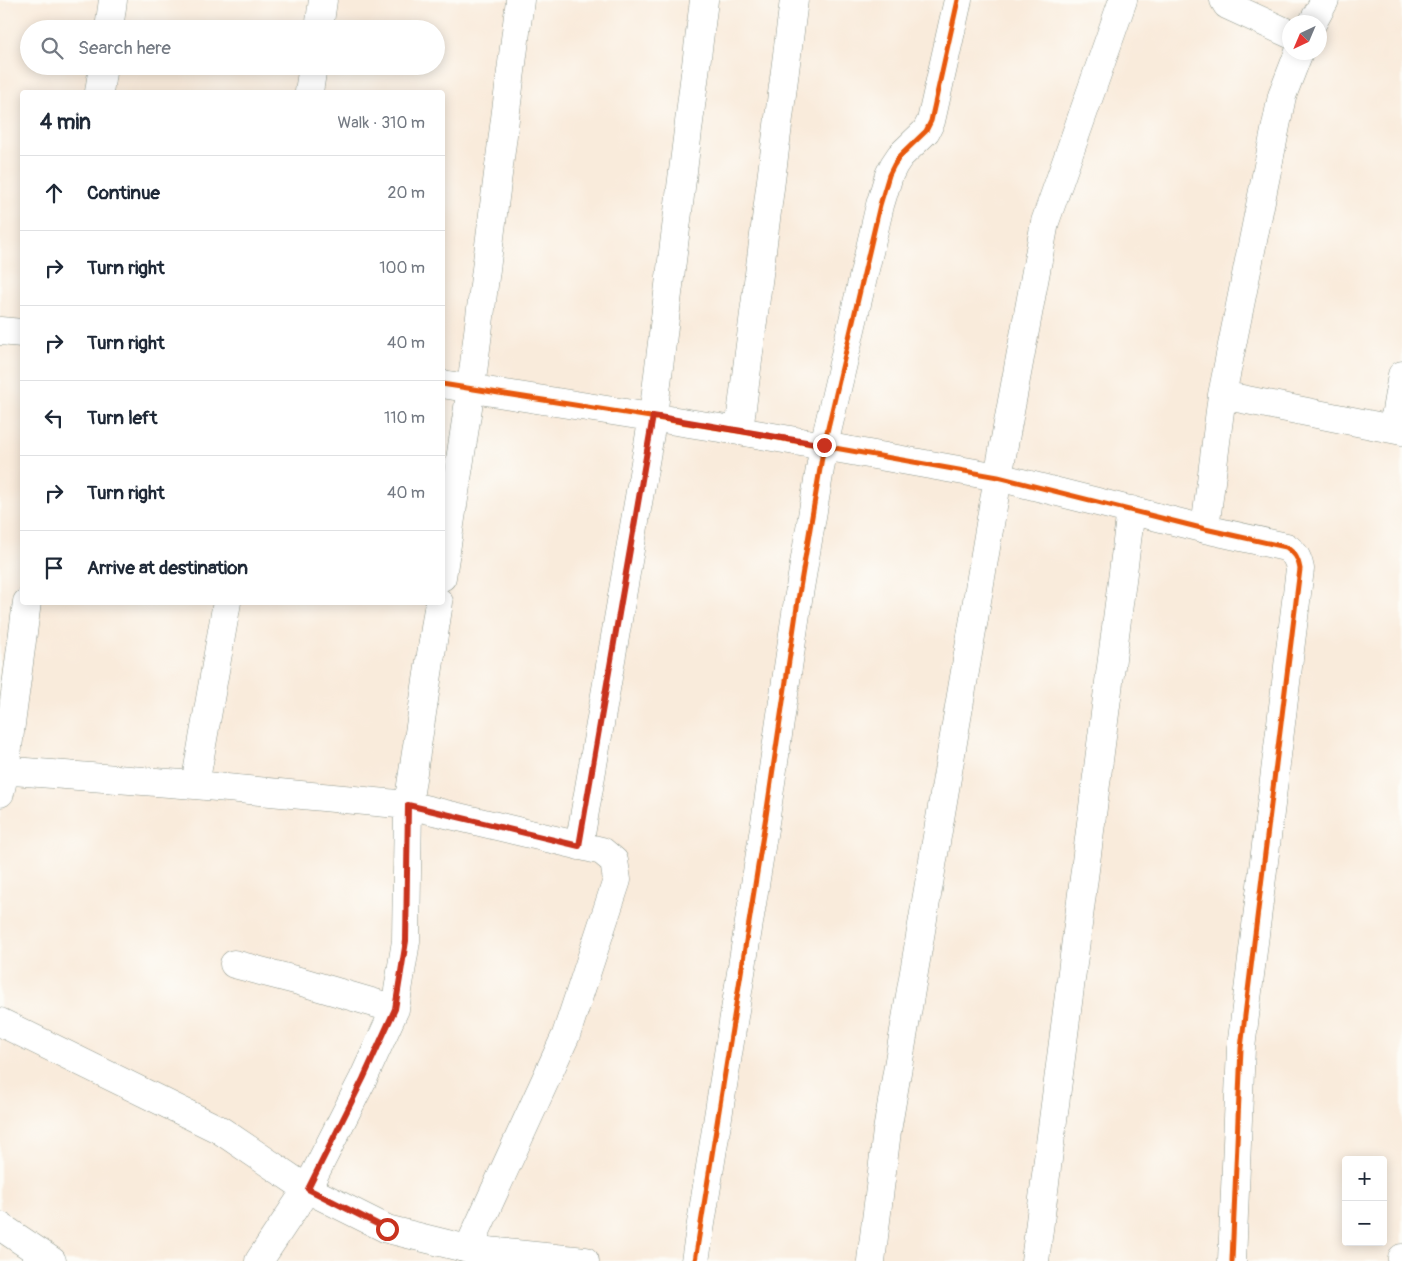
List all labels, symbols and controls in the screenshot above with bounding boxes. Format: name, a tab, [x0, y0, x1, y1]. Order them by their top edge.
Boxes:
north arrow	[1282, 15, 1327, 60]
search box	[20, 20, 445, 75]
icon: search	[38, 34, 66, 62]
text: Search here	[78, 36, 171, 60]
text: 4 min	[40, 109, 91, 136]
text: Walk · 310 m	[338, 113, 425, 133]
icon: ahead	[40, 179, 68, 207]
text: Continue	[87, 181, 160, 205]
text: 20 m	[387, 183, 425, 203]
icon: right	[40, 254, 68, 282]
text: Turn right	[87, 256, 165, 280]
text: 100 m	[379, 258, 425, 278]
icon: right	[40, 329, 68, 357]
text: Turn right	[87, 331, 165, 355]
text: 40 m	[387, 333, 425, 353]
icon: left	[40, 404, 68, 432]
text: Turn left	[87, 406, 157, 430]
text: 110 m	[384, 408, 425, 428]
route end	[813, 434, 836, 457]
icon: right	[40, 479, 68, 507]
text: Turn right	[87, 481, 165, 505]
text: 40 m	[387, 483, 425, 503]
icon: arrive	[40, 554, 68, 582]
text: Arrive at destination	[87, 556, 248, 580]
map controls	[1342, 1156, 1387, 1246]
button: +	[1342, 1156, 1387, 1201]
button: −	[1342, 1201, 1387, 1246]
route start	[376, 1218, 399, 1241]

